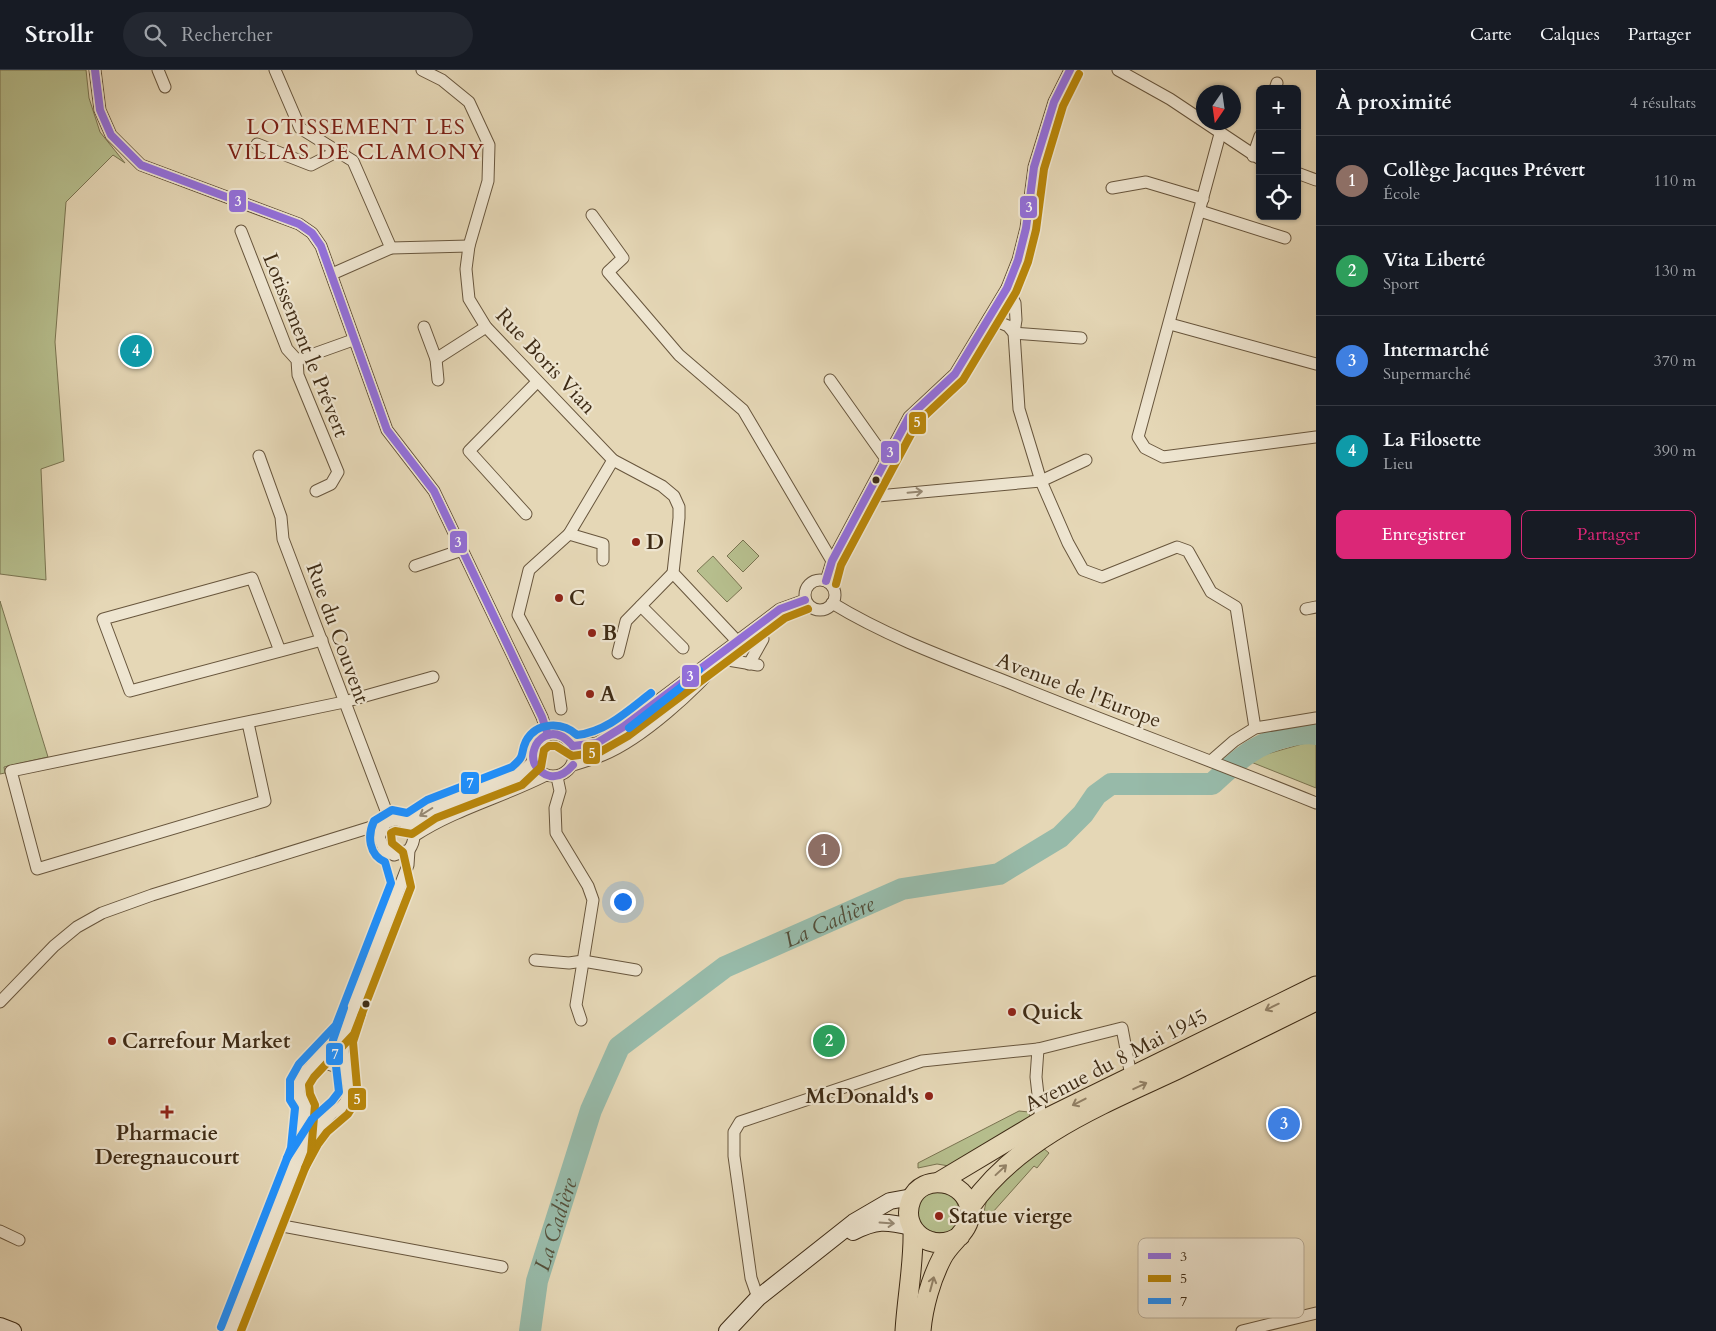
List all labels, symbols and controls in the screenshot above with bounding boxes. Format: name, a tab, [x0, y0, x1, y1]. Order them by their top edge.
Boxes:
search box	[123, 12, 473, 57]
text: Strollr	[25, 18, 93, 51]
icon: search	[141, 21, 169, 49]
text: Rechercher	[181, 22, 272, 48]
text: Carte	[1470, 22, 1512, 47]
text: Calques	[1540, 22, 1600, 47]
text: Partager	[1628, 22, 1691, 47]
north arrow	[1196, 85, 1241, 130]
map controls	[1256, 85, 1301, 220]
button: +	[1256, 85, 1301, 130]
text: À proximité	[1336, 88, 1452, 117]
text: 4 résultats	[1630, 92, 1696, 114]
district label: LOTISSEMENT LES VILLAS DE CLAMONY	[227, 112, 485, 167]
button: −	[1256, 130, 1301, 175]
text: Collège Jacques Prévert	[1383, 157, 1585, 183]
text: 1	[1348, 170, 1356, 192]
text: 110 m	[1654, 170, 1696, 192]
button: locate	[1256, 175, 1301, 220]
text: École	[1383, 183, 1420, 205]
line badge: 3	[228, 189, 247, 213]
text: 3	[234, 192, 242, 211]
line badge: 3	[1019, 195, 1038, 219]
text: 3	[1025, 198, 1033, 217]
text: Vita Liberté	[1383, 247, 1486, 273]
street label: Lotissement le Prévert	[255, 249, 356, 442]
text: 2	[1348, 260, 1356, 282]
text: 130 m	[1654, 260, 1696, 282]
text: Sport	[1383, 273, 1419, 295]
street label: Rue Boris Vian	[489, 302, 602, 421]
pin: 4	[120, 332, 152, 370]
text: Intermarché	[1383, 337, 1489, 363]
text: 3	[1348, 350, 1356, 372]
text: 370 m	[1654, 350, 1696, 372]
text: Supermarché	[1383, 363, 1471, 385]
line badge: 5	[908, 411, 927, 435]
text: 5	[913, 413, 921, 432]
text: La Filosette	[1383, 427, 1482, 453]
line badge: 3	[880, 440, 900, 464]
text: 4	[1348, 440, 1356, 462]
text: 390 m	[1654, 440, 1696, 462]
text: 3	[886, 443, 894, 462]
text: Lieu	[1383, 453, 1413, 475]
unlabelled marker	[871, 475, 881, 485]
one-way arrow	[907, 488, 923, 497]
button: Enregistrer	[1336, 510, 1511, 559]
button: Partager	[1521, 510, 1696, 559]
place label: D	[646, 528, 664, 557]
line badge: 3	[449, 530, 468, 554]
text: 3	[454, 533, 462, 552]
marker: D	[630, 536, 642, 548]
street label: Rue du Couvent	[299, 559, 376, 708]
place label: C	[569, 584, 585, 613]
marker: C	[553, 592, 565, 604]
place label: B	[602, 619, 617, 648]
marker: B	[586, 627, 598, 639]
street label: Avenue de l'Europe	[992, 646, 1165, 735]
line badge: 3	[681, 664, 700, 688]
text: 3	[686, 667, 694, 686]
place label: A	[600, 680, 616, 709]
marker: A	[584, 688, 596, 700]
line badge: 5	[582, 741, 601, 765]
text: 5	[588, 744, 596, 763]
line badge: 7	[460, 771, 480, 795]
text: 7	[466, 774, 474, 793]
one-way arrow	[420, 808, 434, 818]
pin: 1	[808, 831, 840, 869]
your location	[610, 889, 636, 915]
water label: La Cadière	[779, 889, 880, 955]
place label: Quick	[1022, 998, 1083, 1027]
unlabelled marker	[361, 999, 371, 1009]
street label: Avenue du 8 Mai 1945	[1020, 1002, 1213, 1119]
one-way arrow	[1265, 1003, 1280, 1013]
marker: Quick	[1006, 1006, 1018, 1018]
pin: 2	[813, 1022, 845, 1060]
place label: Carrefour Market	[122, 1027, 291, 1056]
marker: Carrefour Market	[106, 1035, 118, 1047]
line badge: 7	[325, 1042, 344, 1066]
text: 7	[331, 1045, 339, 1064]
one-way arrow	[1132, 1081, 1147, 1091]
place label: McDonald's	[805, 1082, 919, 1111]
line badge: 5	[347, 1087, 367, 1111]
text: 5	[353, 1090, 361, 1109]
marker: McDonald's	[923, 1090, 935, 1102]
one-way arrow	[1072, 1098, 1087, 1107]
pin: 3	[1268, 1105, 1300, 1143]
marker: Pharmacie Deregnaucourt	[161, 1106, 173, 1118]
place label: Pharmacie Deregnaucourt	[95, 1119, 240, 1172]
one-way arrow	[995, 1164, 1008, 1176]
water label: La Cadière	[527, 1174, 585, 1275]
place label: Statue vierge	[949, 1202, 1073, 1231]
marker: Statue vierge	[933, 1210, 945, 1222]
one-way arrow	[878, 1218, 894, 1227]
legend	[1138, 1238, 1304, 1318]
text: 3	[1180, 1247, 1187, 1266]
text: 5	[1180, 1269, 1187, 1288]
one-way arrow	[928, 1276, 937, 1292]
text: 7	[1180, 1292, 1187, 1311]

